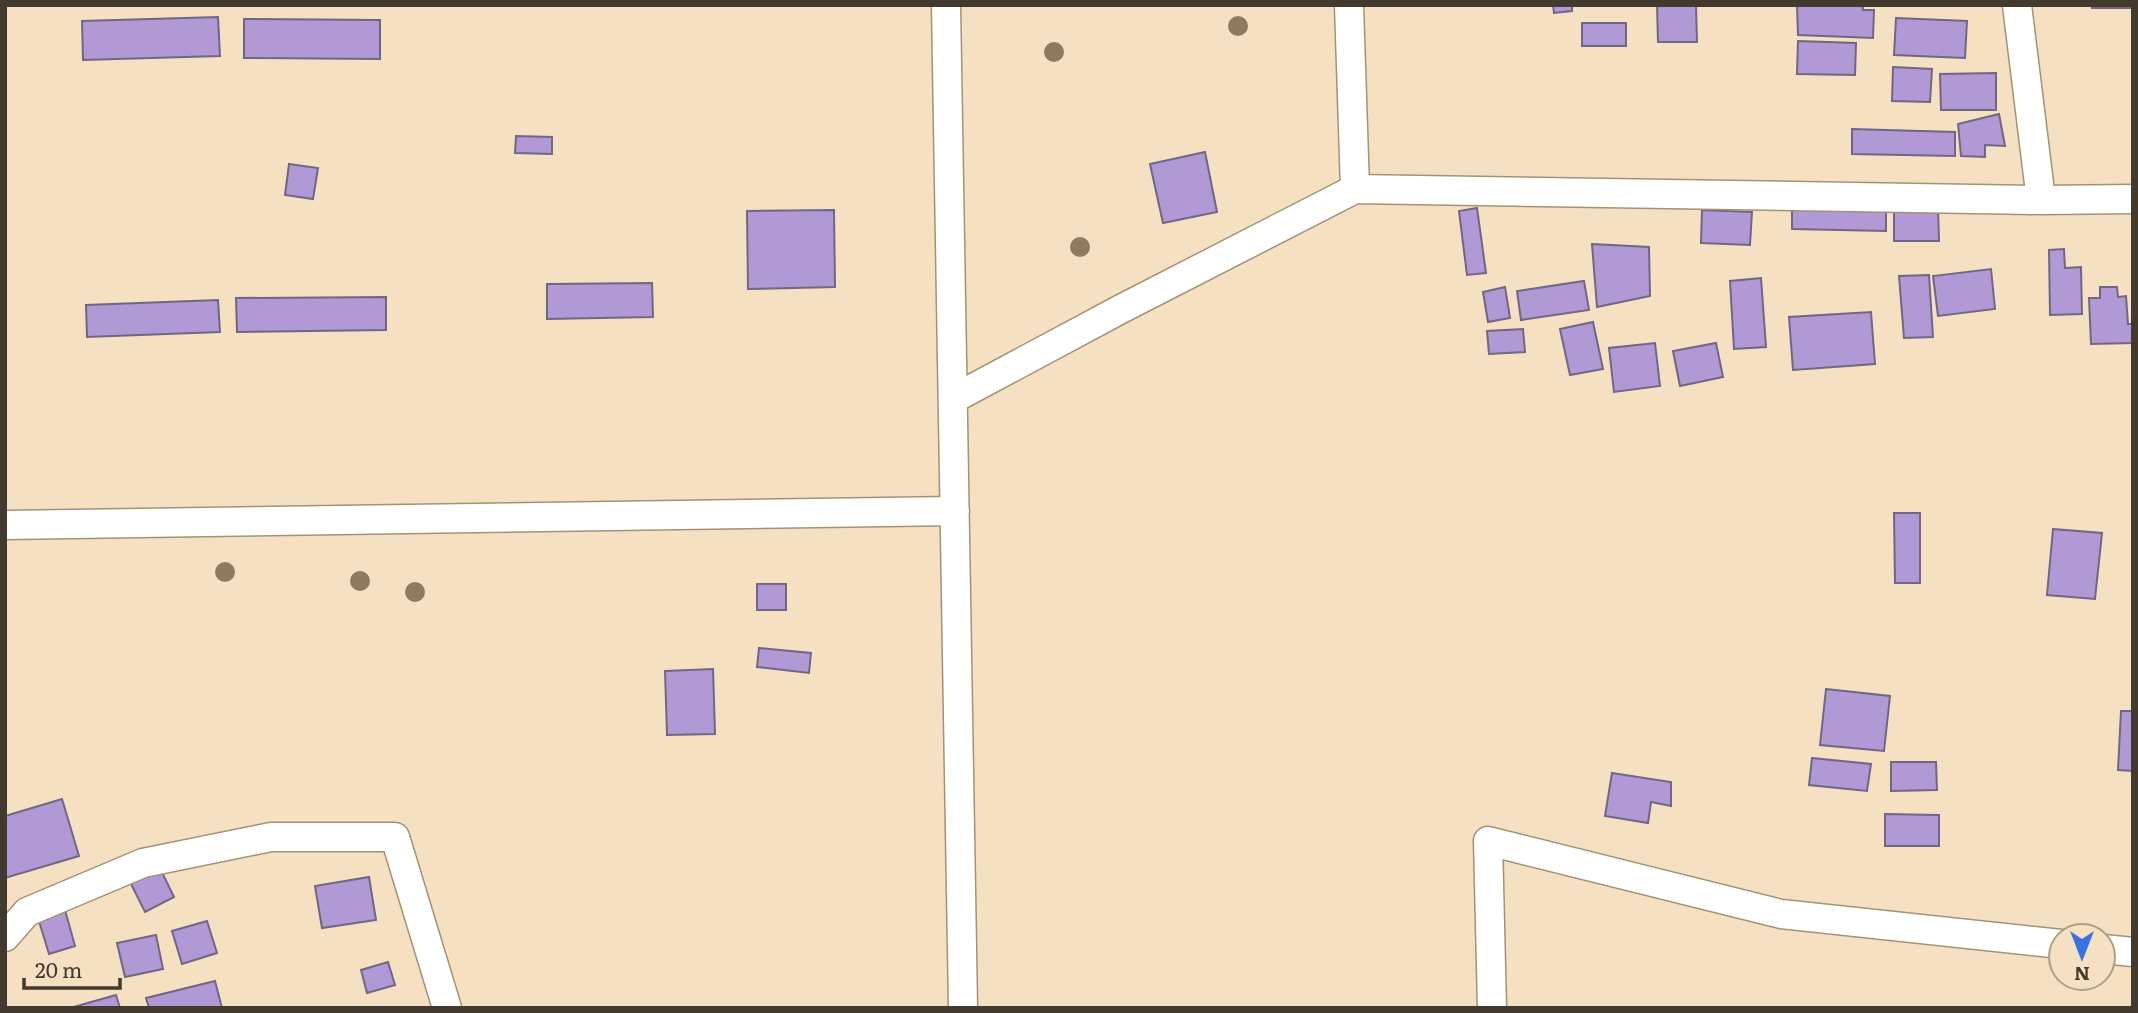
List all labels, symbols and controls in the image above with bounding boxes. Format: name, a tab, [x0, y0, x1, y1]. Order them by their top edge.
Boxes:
north arrow	[2047, 922, 2117, 992]
scale bar	[24, 946, 121, 990]
text: 20 m	[35, 953, 82, 984]
text: N	[2074, 961, 2090, 989]

